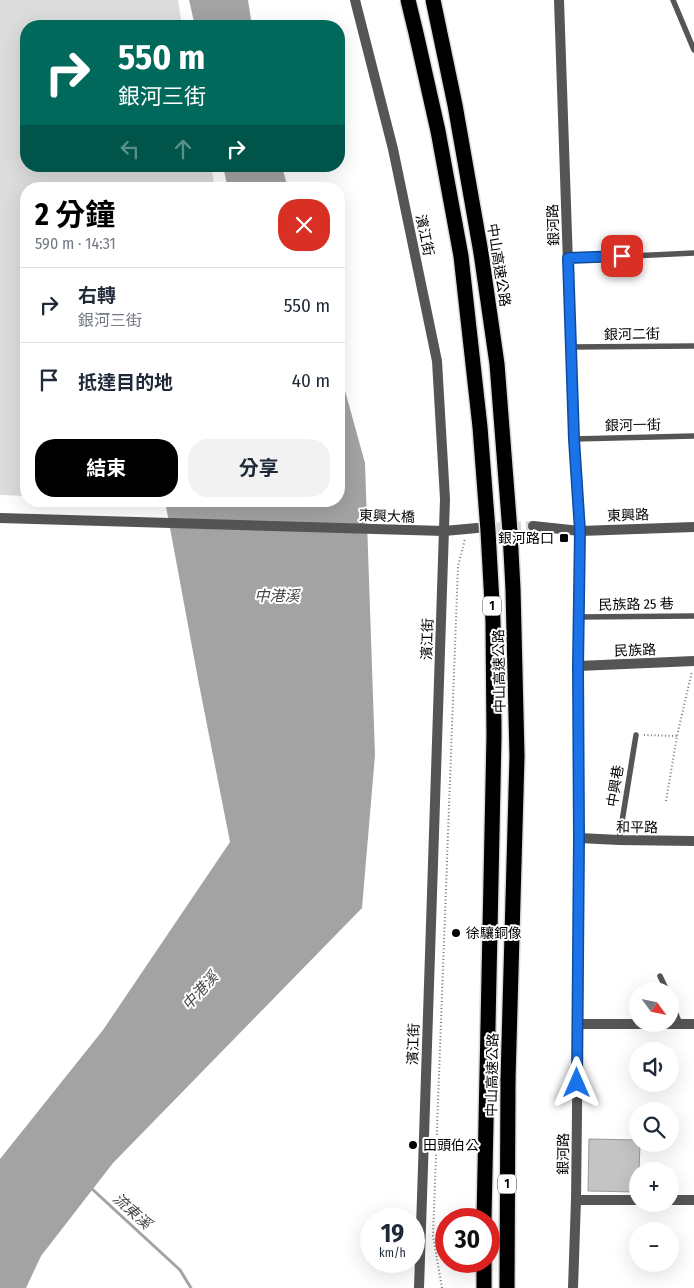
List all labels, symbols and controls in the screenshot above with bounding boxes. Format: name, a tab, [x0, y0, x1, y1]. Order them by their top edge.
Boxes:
text: 550 m	[118, 36, 205, 78]
icon: right	[35, 40, 100, 105]
text: 銀河三街	[118, 83, 206, 110]
icon: left	[116, 135, 144, 163]
icon: ahead	[169, 135, 197, 163]
icon: right	[222, 135, 250, 163]
text: 2 分鐘	[35, 197, 115, 233]
button: close	[278, 199, 330, 251]
street label: 銀河路	[544, 204, 563, 246]
street label: 濱江街	[412, 213, 437, 257]
street label: 中山高速公路	[484, 222, 513, 308]
text: 590 m · 14:31	[35, 234, 116, 253]
pin	[601, 235, 643, 277]
icon: arrive	[608, 242, 636, 270]
text: 右轉	[78, 284, 116, 307]
icon: right	[35, 291, 63, 319]
text: 550 m	[284, 294, 330, 317]
text: 銀河三街	[78, 311, 142, 330]
street label: 銀河二街	[604, 326, 660, 343]
icon: arrive	[35, 366, 63, 394]
text: 40 m	[292, 369, 330, 392]
text: 抵達目的地	[78, 371, 173, 394]
street label: 銀河一街	[605, 417, 661, 434]
button: 結束	[35, 439, 178, 497]
button: 分享	[188, 439, 330, 497]
street label: 東興路	[607, 506, 649, 525]
street label: 東興大橋	[359, 507, 415, 526]
place label: 銀河路口	[498, 530, 554, 547]
marker: 銀河路口	[558, 532, 570, 544]
water label: 中港溪	[254, 587, 301, 605]
street label: 民族路 25 巷	[598, 595, 674, 614]
road number: 1	[483, 596, 501, 616]
street label: 濱江街	[418, 618, 437, 660]
street label: 中山高速公路	[490, 629, 509, 713]
street label: 民族路	[614, 641, 656, 660]
street label: 中興巷	[604, 764, 627, 808]
street label: 和平路	[616, 819, 658, 836]
place label: 徐驤銅像	[466, 925, 522, 942]
marker: 徐驤銅像	[450, 927, 462, 939]
water label: 中港溪	[178, 967, 223, 1014]
north arrow	[629, 982, 679, 1032]
map controls	[629, 982, 679, 1272]
street label: 濱江街	[404, 1023, 423, 1065]
street label: 中山高速公路	[483, 1033, 502, 1117]
button: sound	[629, 1042, 679, 1092]
position arrow	[550, 1056, 602, 1108]
button: search	[629, 1102, 679, 1152]
street label: 銀河路	[555, 1133, 572, 1175]
place label: 田頭伯公	[423, 1137, 479, 1154]
marker: 田頭伯公	[407, 1139, 419, 1151]
button: +	[629, 1162, 679, 1212]
road number: 1	[498, 1174, 516, 1194]
water label: 流東溪	[109, 1189, 156, 1234]
speed limit sign: 30	[435, 1208, 500, 1273]
text: 19	[381, 1219, 404, 1249]
button: −	[629, 1222, 679, 1272]
text: km/h	[379, 1246, 406, 1260]

